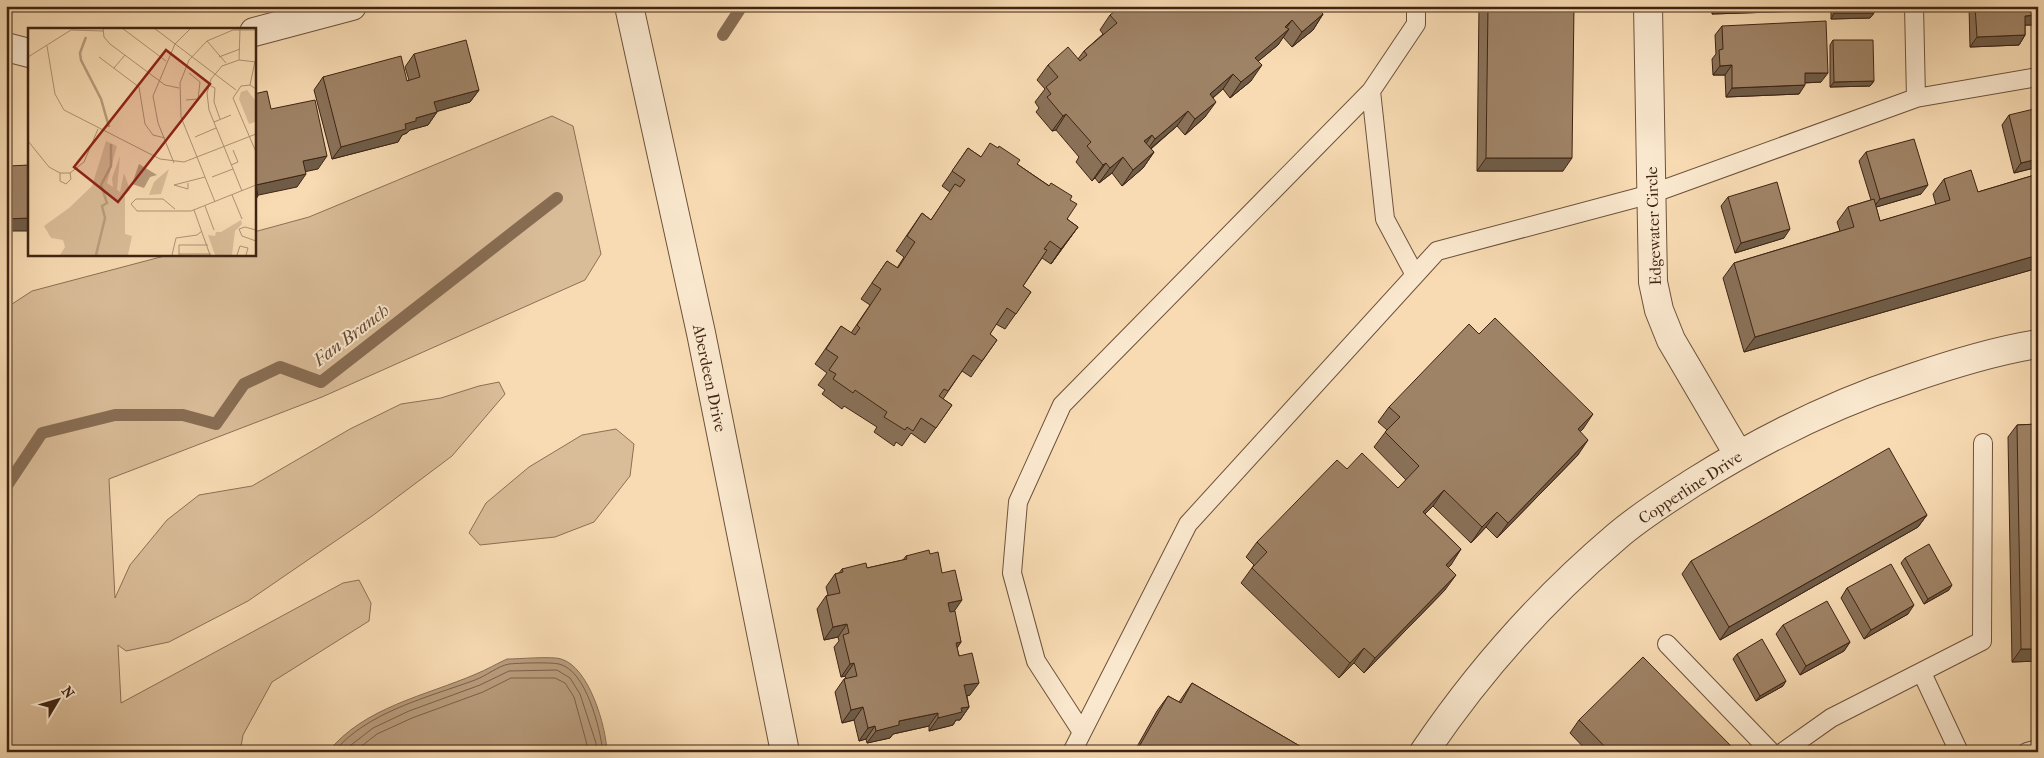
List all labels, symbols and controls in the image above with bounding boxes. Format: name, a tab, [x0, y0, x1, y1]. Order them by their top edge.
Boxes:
inset map	[28, 28, 255, 255]
street label: Edgewater Circle	[1642, 166, 1665, 286]
water label: Fan Branch	[309, 300, 393, 371]
street label: Aberdeen Drive	[689, 322, 730, 434]
street label: Copperline Drive	[1635, 447, 1746, 528]
north arrow	[32, 676, 82, 726]
text: N	[58, 683, 78, 702]

